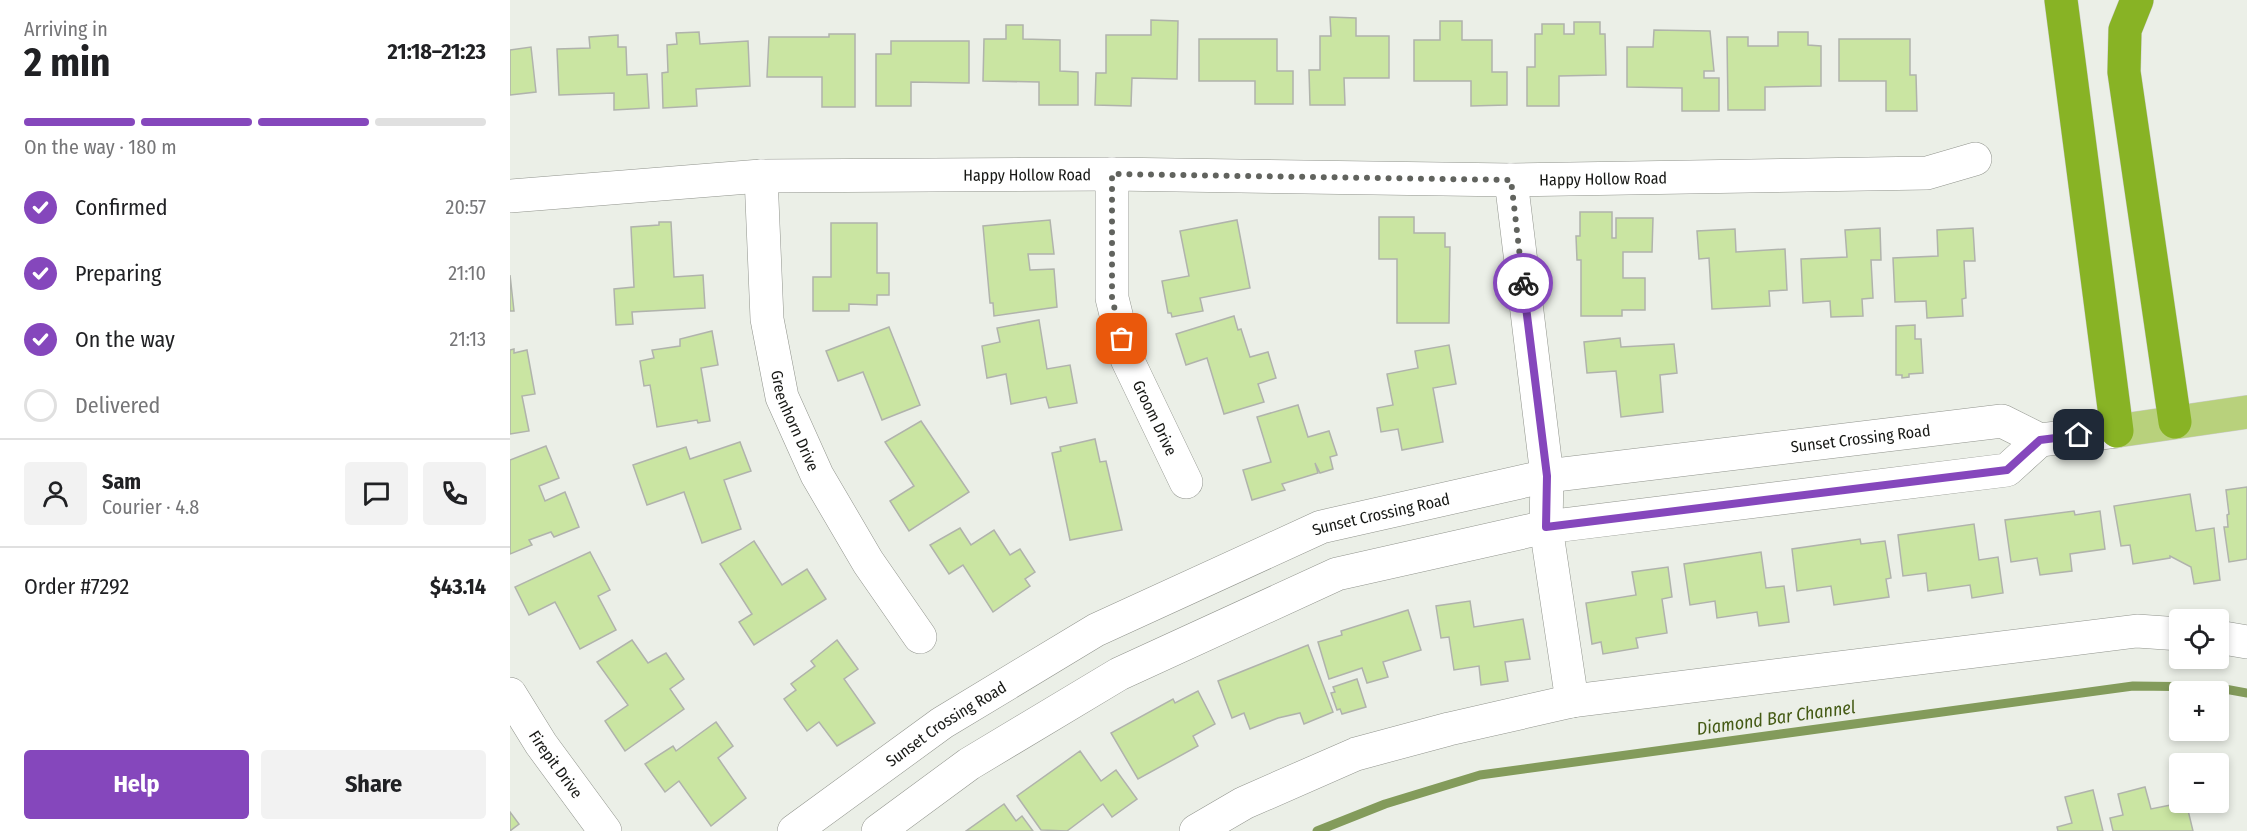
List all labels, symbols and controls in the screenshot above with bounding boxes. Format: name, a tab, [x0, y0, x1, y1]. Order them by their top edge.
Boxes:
text: Arriving in	[24, 17, 108, 41]
text: 21:18–21:23	[388, 38, 486, 65]
text: 2 min	[24, 40, 110, 86]
text: On the way · 180 m	[24, 135, 177, 159]
street label: Happy Hollow Road	[963, 165, 1091, 184]
street label: Happy Hollow Road	[1539, 168, 1667, 189]
icon: check	[24, 191, 57, 224]
text: Confirmed	[75, 194, 168, 221]
text: 20:57	[446, 195, 486, 219]
courier	[1493, 253, 1553, 313]
icon: check	[24, 257, 57, 290]
text: Preparing	[75, 260, 161, 287]
text: 21:10	[448, 261, 486, 285]
icon: bike	[1507, 267, 1540, 300]
pin	[1096, 313, 1147, 364]
icon: bag	[1105, 322, 1138, 355]
icon: check	[24, 323, 57, 356]
text: On the way	[75, 326, 175, 353]
text: 21:13	[450, 327, 486, 351]
street label: Greenhorn Drive	[768, 369, 823, 474]
street label: Groom Drive	[1129, 377, 1181, 459]
text: Delivered	[75, 392, 160, 419]
pin	[2053, 409, 2104, 460]
icon: home	[2062, 418, 2095, 451]
street label: Sunset Crossing Road	[1790, 420, 1931, 456]
button: person	[24, 462, 87, 525]
button: chat	[345, 462, 408, 525]
button: phone	[423, 462, 486, 525]
text: Sam	[102, 468, 141, 495]
street label: Sunset Crossing Road	[1309, 489, 1452, 539]
text: Courier · 4.8	[102, 495, 199, 519]
text: Order #7292	[24, 573, 129, 600]
text: $43.14	[430, 573, 486, 600]
map controls	[2169, 609, 2229, 813]
button: locate	[2169, 609, 2229, 669]
street label: Sunset Crossing Road	[882, 677, 1009, 770]
button: +	[2169, 681, 2229, 741]
water label: Diamond Bar Channel	[1695, 696, 1857, 740]
street label: Firepit Drive	[525, 727, 587, 802]
button: Help	[24, 750, 249, 819]
button: Share	[261, 750, 486, 819]
button: −	[2169, 753, 2229, 813]

